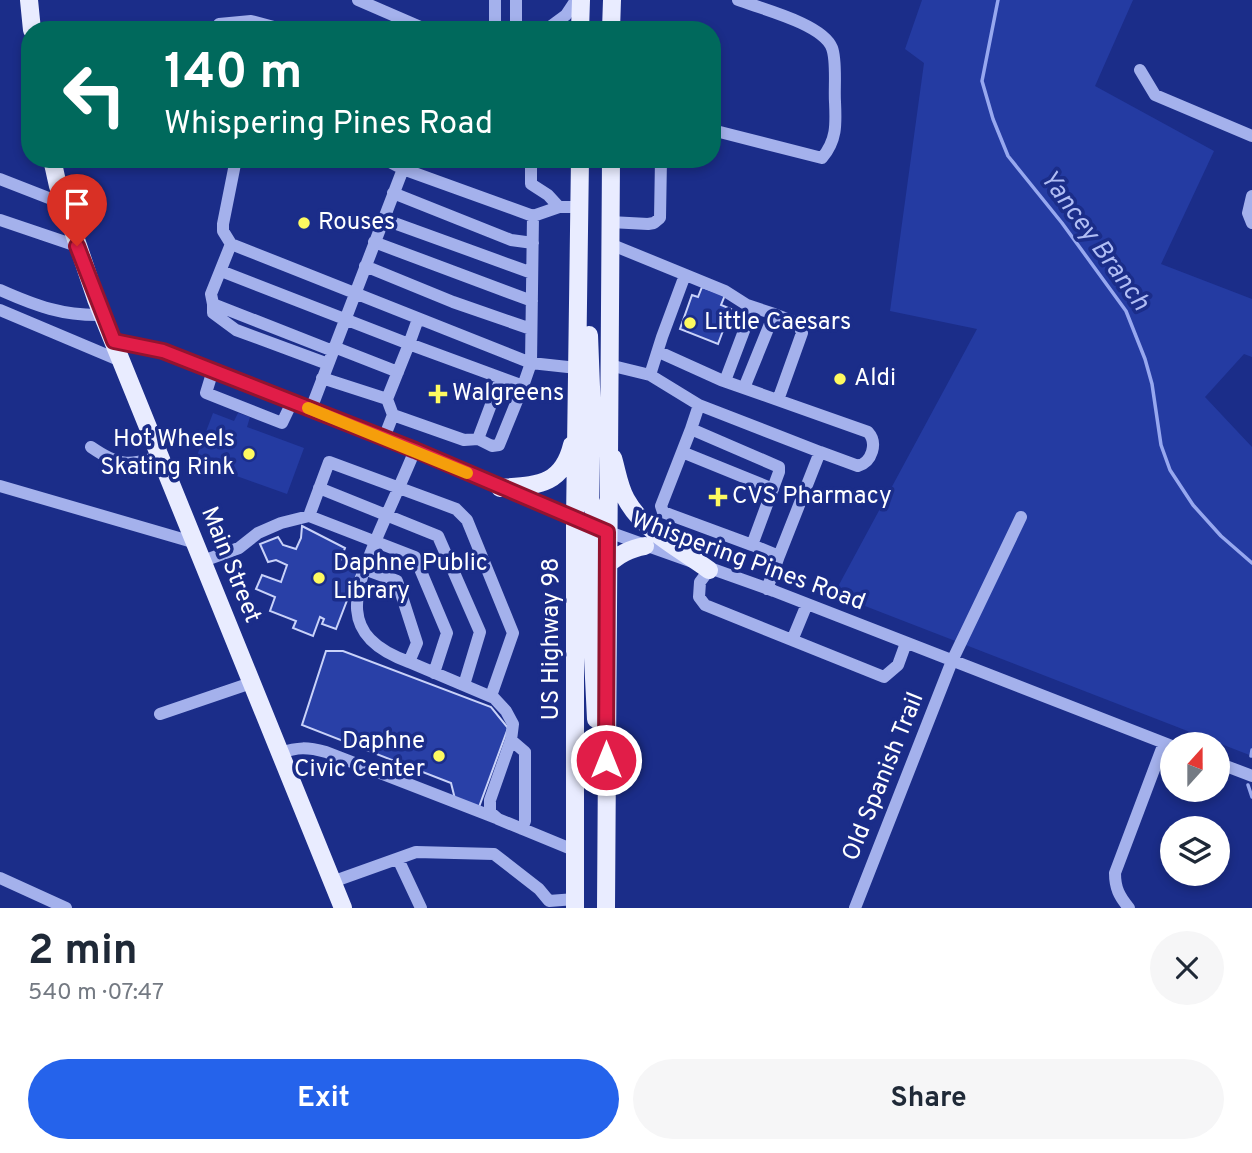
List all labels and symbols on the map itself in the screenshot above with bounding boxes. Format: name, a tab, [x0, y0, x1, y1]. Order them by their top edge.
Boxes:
water label: Yancey Branch	[1032, 164, 1156, 318]
pin	[47, 174, 107, 246]
place label: Rouses	[318, 208, 395, 238]
marker: Rouses	[296, 215, 312, 231]
place label: Little Caesars	[704, 308, 851, 338]
marker: Little Caesars	[682, 315, 698, 331]
place label: Aldi	[854, 364, 896, 394]
marker: Aldi	[832, 371, 848, 387]
place label: Walgreens	[452, 379, 564, 409]
marker: Walgreens	[430, 386, 446, 402]
place label: Hot Wheels Skating Rink	[100, 425, 235, 483]
marker: Hot Wheels Skating Rink	[241, 446, 257, 462]
place label: CVS Pharmacy	[732, 482, 892, 512]
marker: CVS Pharmacy	[710, 489, 726, 505]
street label: Main Street	[193, 503, 267, 627]
street label: Whispering Pines Road	[627, 506, 869, 618]
place label: Daphne Public Library	[333, 549, 488, 607]
street label: US Highway 98	[537, 557, 567, 721]
marker: Daphne Public Library	[311, 570, 327, 586]
street label: Old Spanish Trail	[837, 688, 931, 866]
position arrow	[569, 723, 643, 797]
place label: Daphne Civic Center	[294, 727, 425, 785]
north arrow	[1160, 732, 1230, 802]
marker: Daphne Civic Center	[431, 748, 447, 764]

